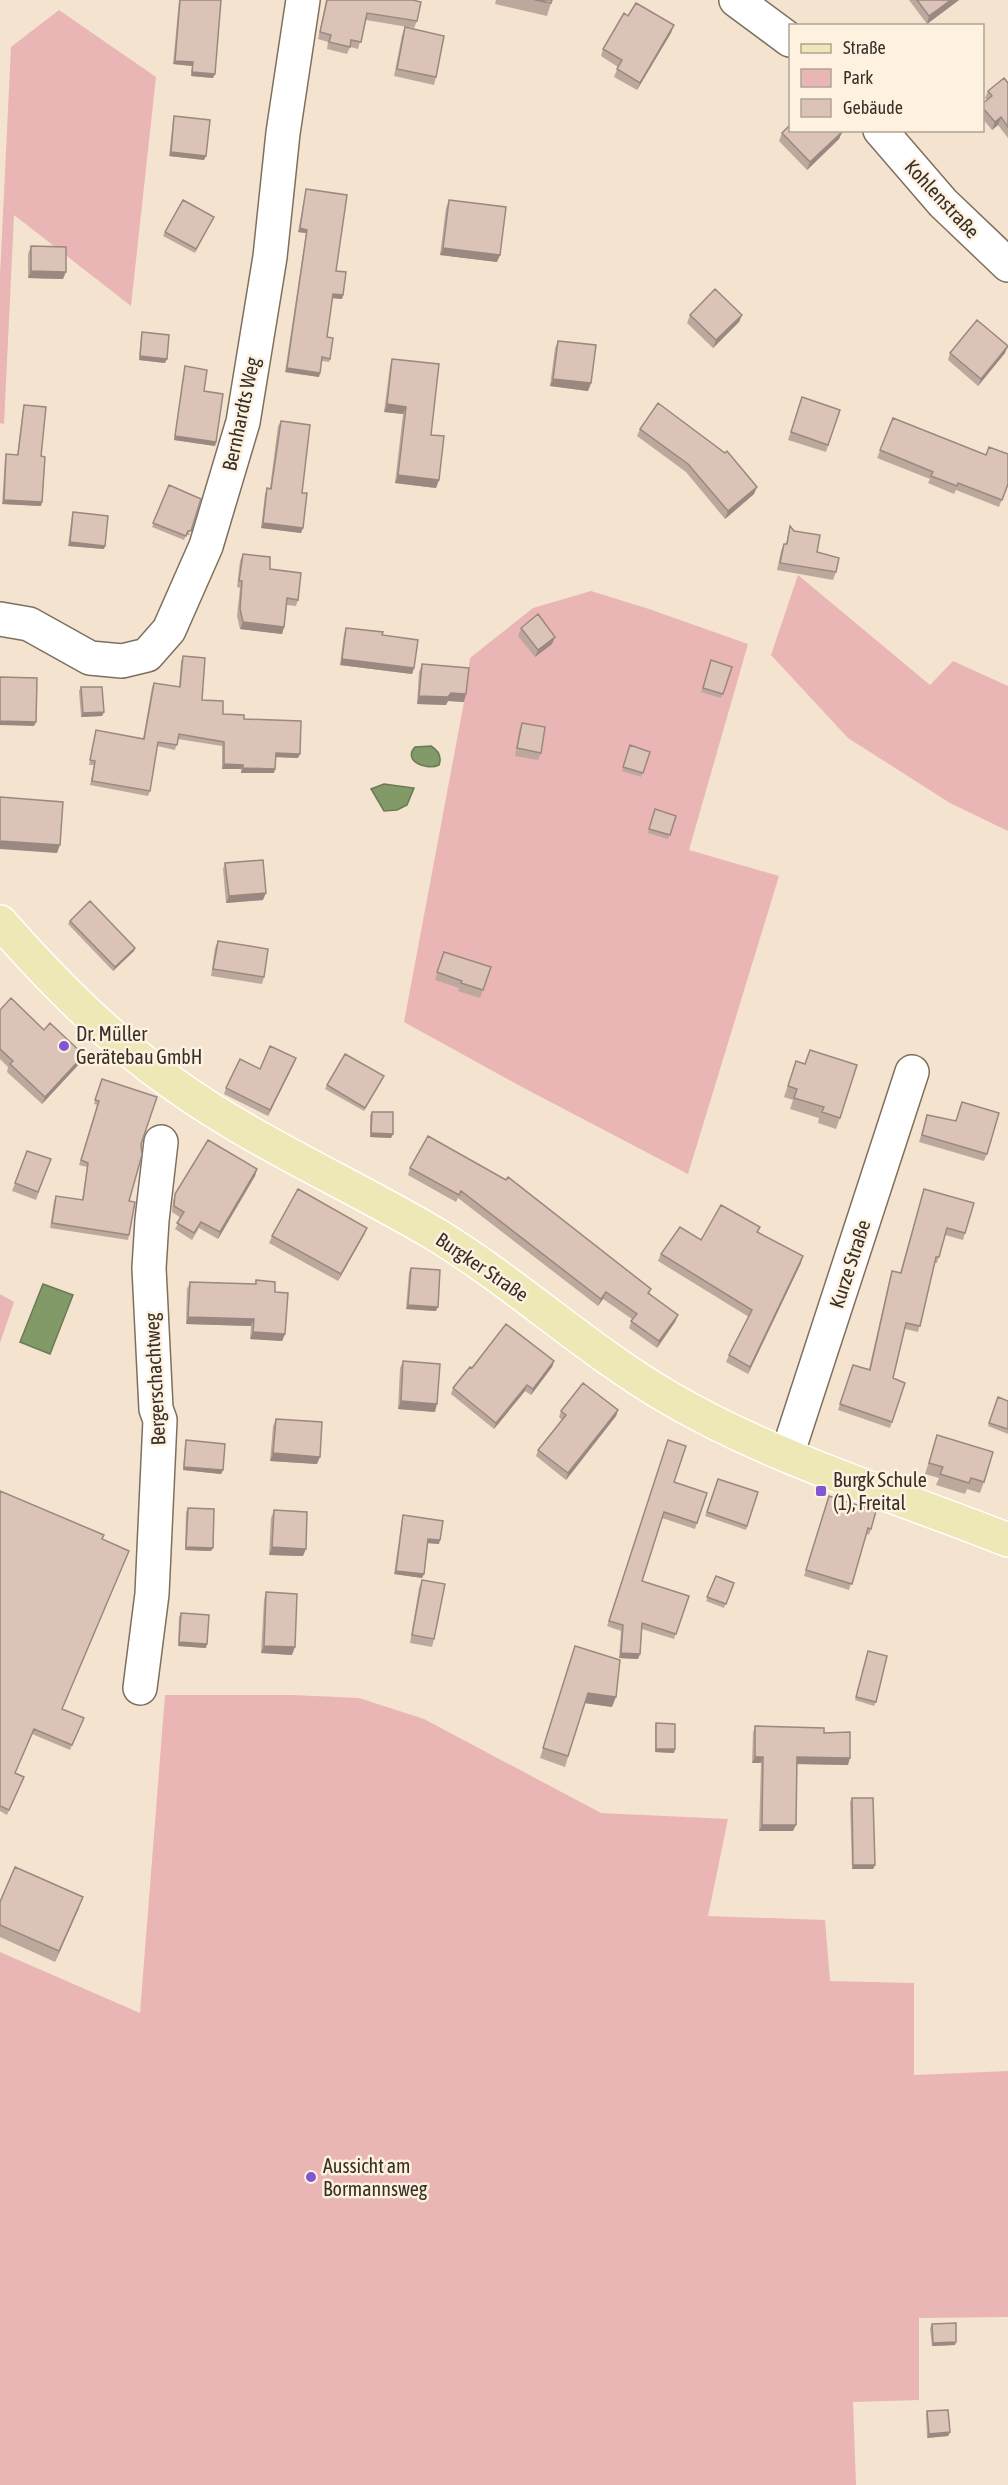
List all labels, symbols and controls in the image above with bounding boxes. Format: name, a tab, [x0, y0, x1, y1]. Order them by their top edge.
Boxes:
legend	[789, 24, 984, 132]
text: Straße	[843, 37, 886, 58]
text: Park	[843, 67, 873, 88]
text: Gebäude	[843, 97, 903, 118]
street label: Kohlenstraße	[900, 155, 984, 243]
street label: Bernhardts Weg	[217, 355, 264, 473]
place label: Dr. Müller Gerätebau GmbH	[76, 1022, 202, 1068]
marker: Dr. Müller Gerätebau GmbH	[57, 1039, 71, 1053]
street label: Kurze Straße	[824, 1217, 875, 1311]
street label: Burgker Straße	[432, 1227, 533, 1306]
street label: Bergerschachtweg	[140, 1312, 169, 1446]
place label: Burgk Schule (1), Freital	[833, 1468, 927, 1514]
marker: Burgk Schule (1), Freital	[814, 1484, 828, 1498]
place label: Aussicht am Bormannsweg	[323, 2154, 428, 2200]
marker: Aussicht am Bormannsweg	[304, 2170, 318, 2184]

